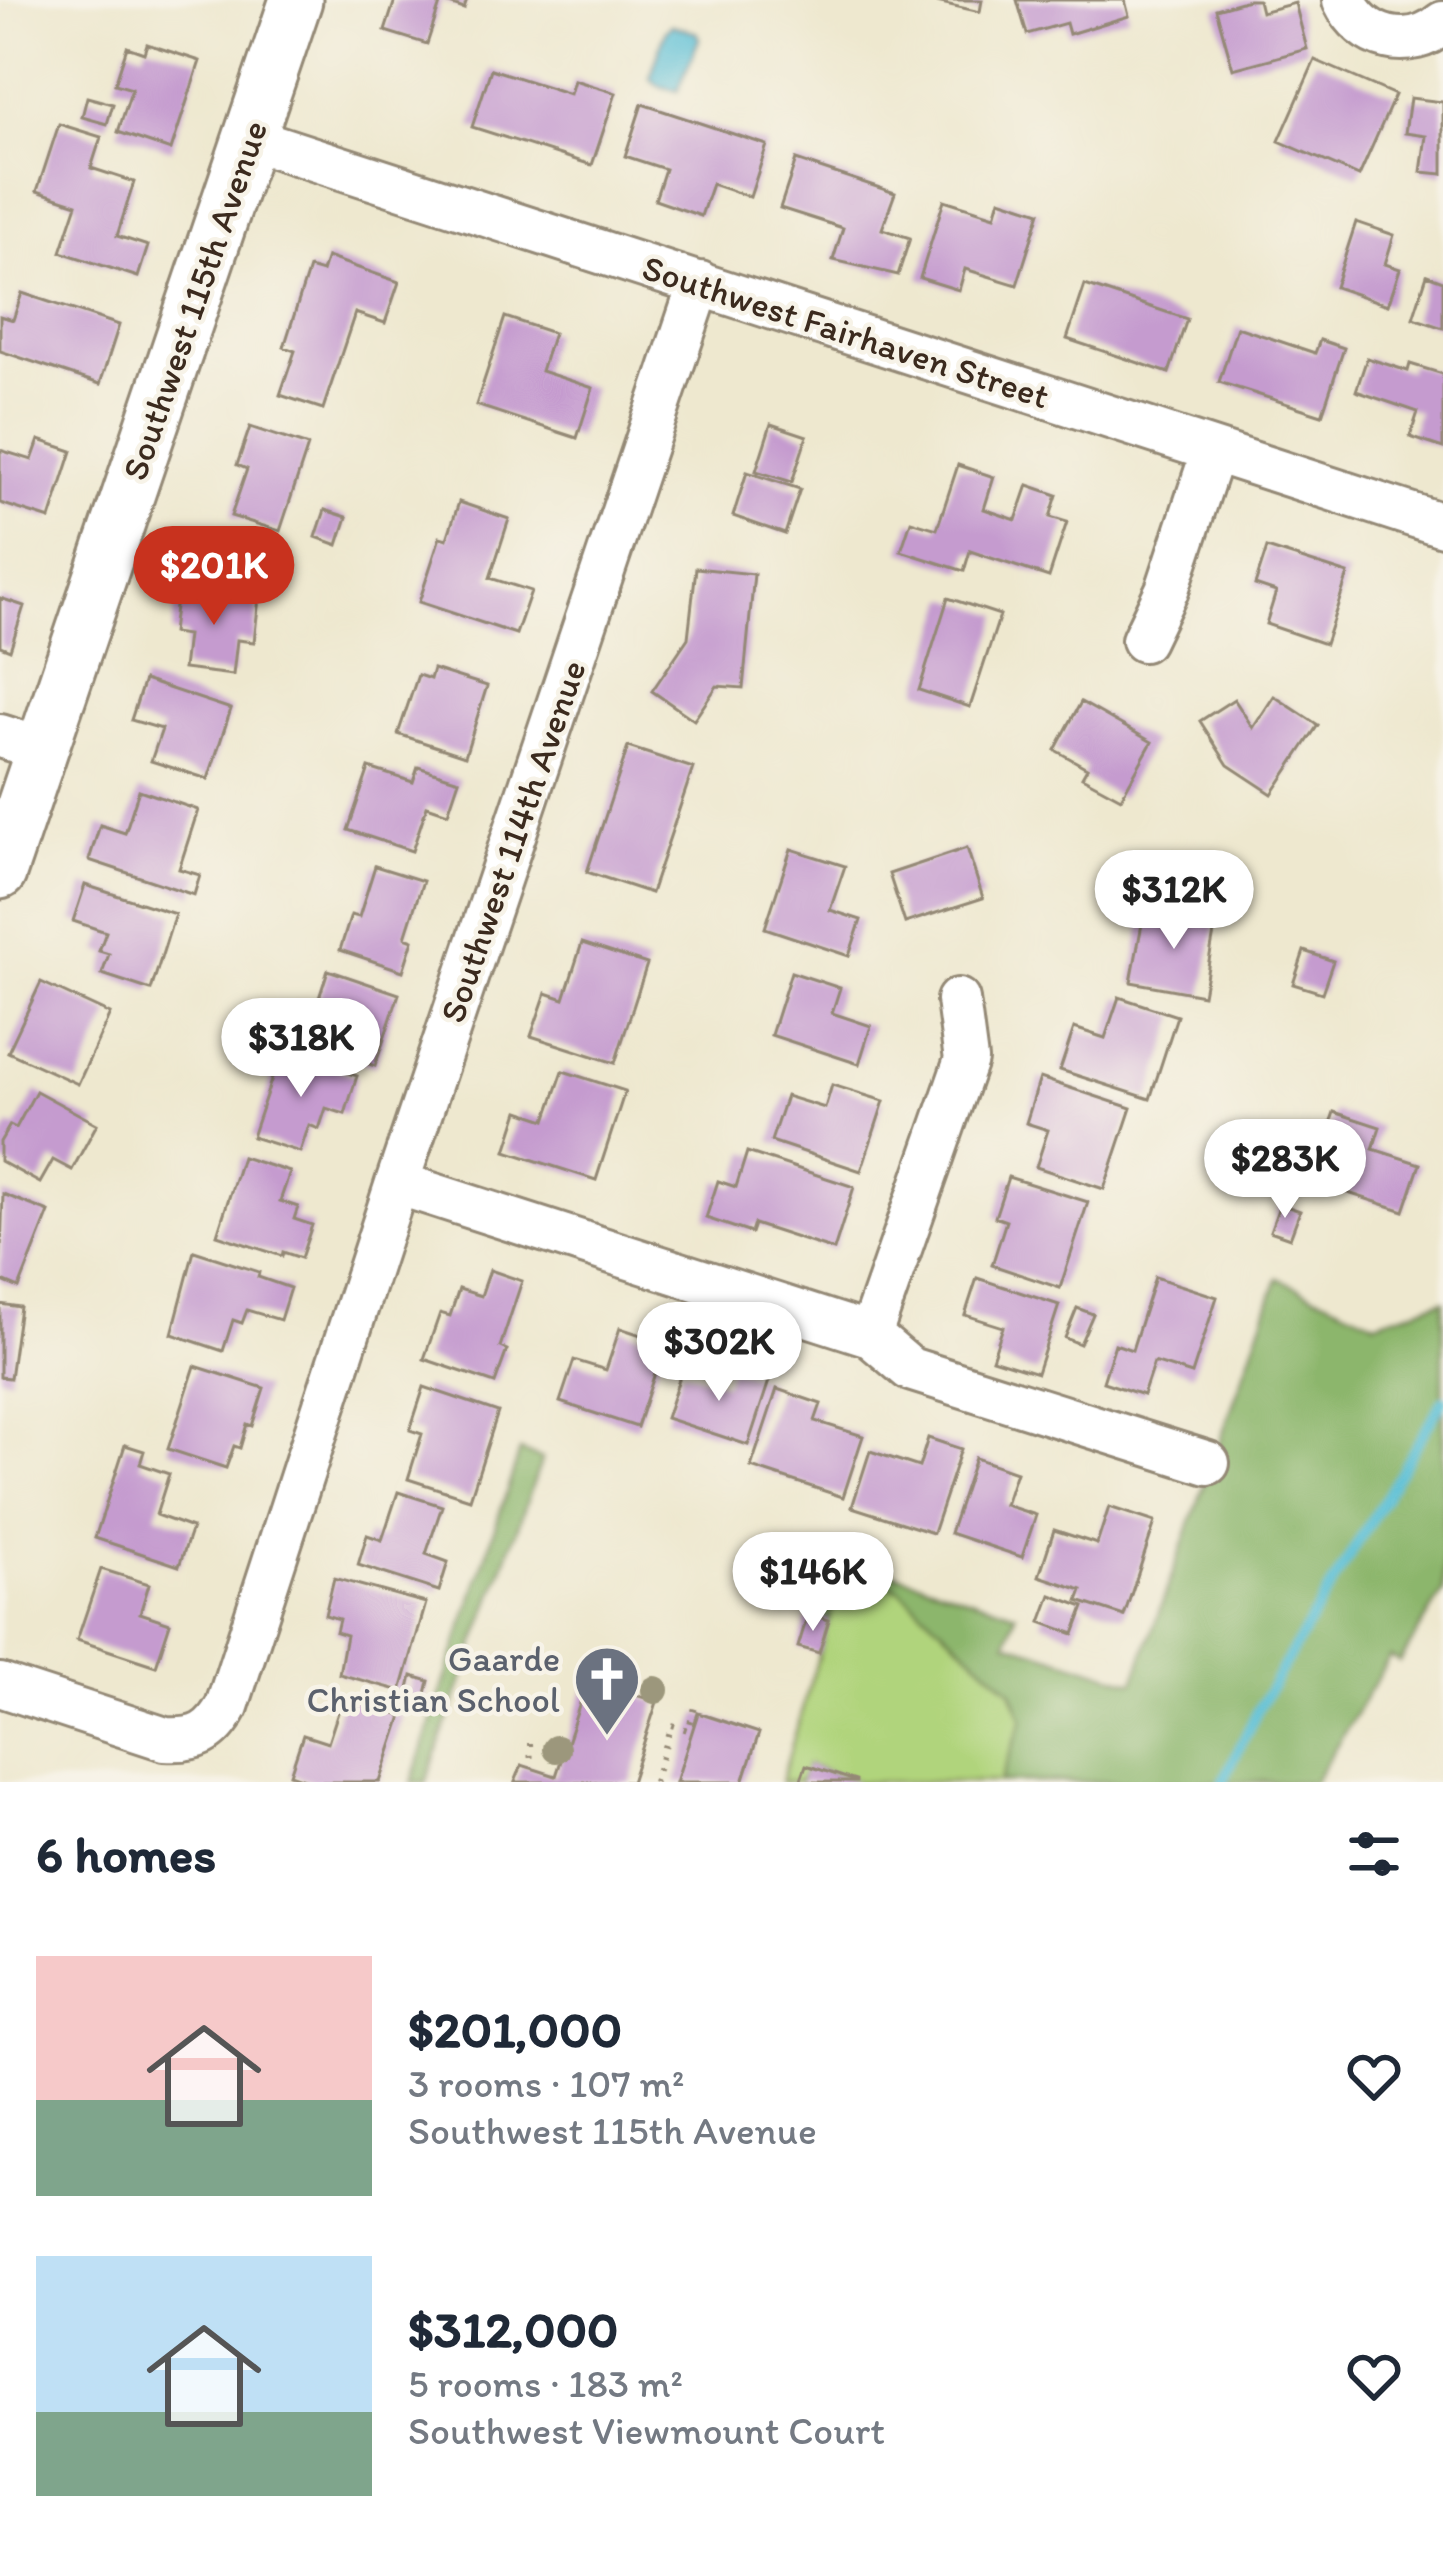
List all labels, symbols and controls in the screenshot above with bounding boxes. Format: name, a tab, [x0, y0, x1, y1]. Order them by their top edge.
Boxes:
street label: Southwest 115th Avenue	[113, 115, 276, 486]
street label: Southwest Fairhaven Street	[637, 245, 1055, 418]
pin: $201K	[130, 526, 298, 628]
text: $201K	[160, 541, 268, 588]
street label: Southwest 114th Avenue	[430, 654, 595, 1028]
pin: $312K	[1090, 850, 1258, 952]
text: $312K	[1122, 865, 1226, 912]
pin: $318K	[217, 998, 385, 1100]
text: $318K	[248, 1013, 354, 1060]
pin: $283K	[1201, 1119, 1369, 1221]
text: $283K	[1231, 1134, 1339, 1181]
pin: $302K	[635, 1302, 803, 1404]
text: $302K	[664, 1317, 774, 1364]
pin: $146K	[729, 1532, 897, 1634]
text: $146K	[760, 1547, 866, 1594]
place label: Gaarde Christian School	[306, 1637, 560, 1721]
church icon: Gaarde Christian School	[572, 1644, 642, 1738]
icon: filters	[1341, 1821, 1407, 1887]
text: 6 homes	[36, 1824, 216, 1885]
text: $201,000	[408, 1999, 622, 2060]
icon: home	[132, 2004, 276, 2148]
icon: heart	[1341, 2043, 1407, 2109]
text: 3 rooms · 107 m²	[408, 2060, 684, 2107]
text: Southwest 115th Avenue	[408, 2107, 817, 2154]
text: $312,000	[408, 2299, 618, 2360]
icon: home	[132, 2304, 276, 2448]
icon: heart	[1341, 2343, 1407, 2409]
text: 5 rooms · 183 m²	[408, 2360, 683, 2407]
text: Southwest Viewmount Court	[408, 2407, 885, 2454]

